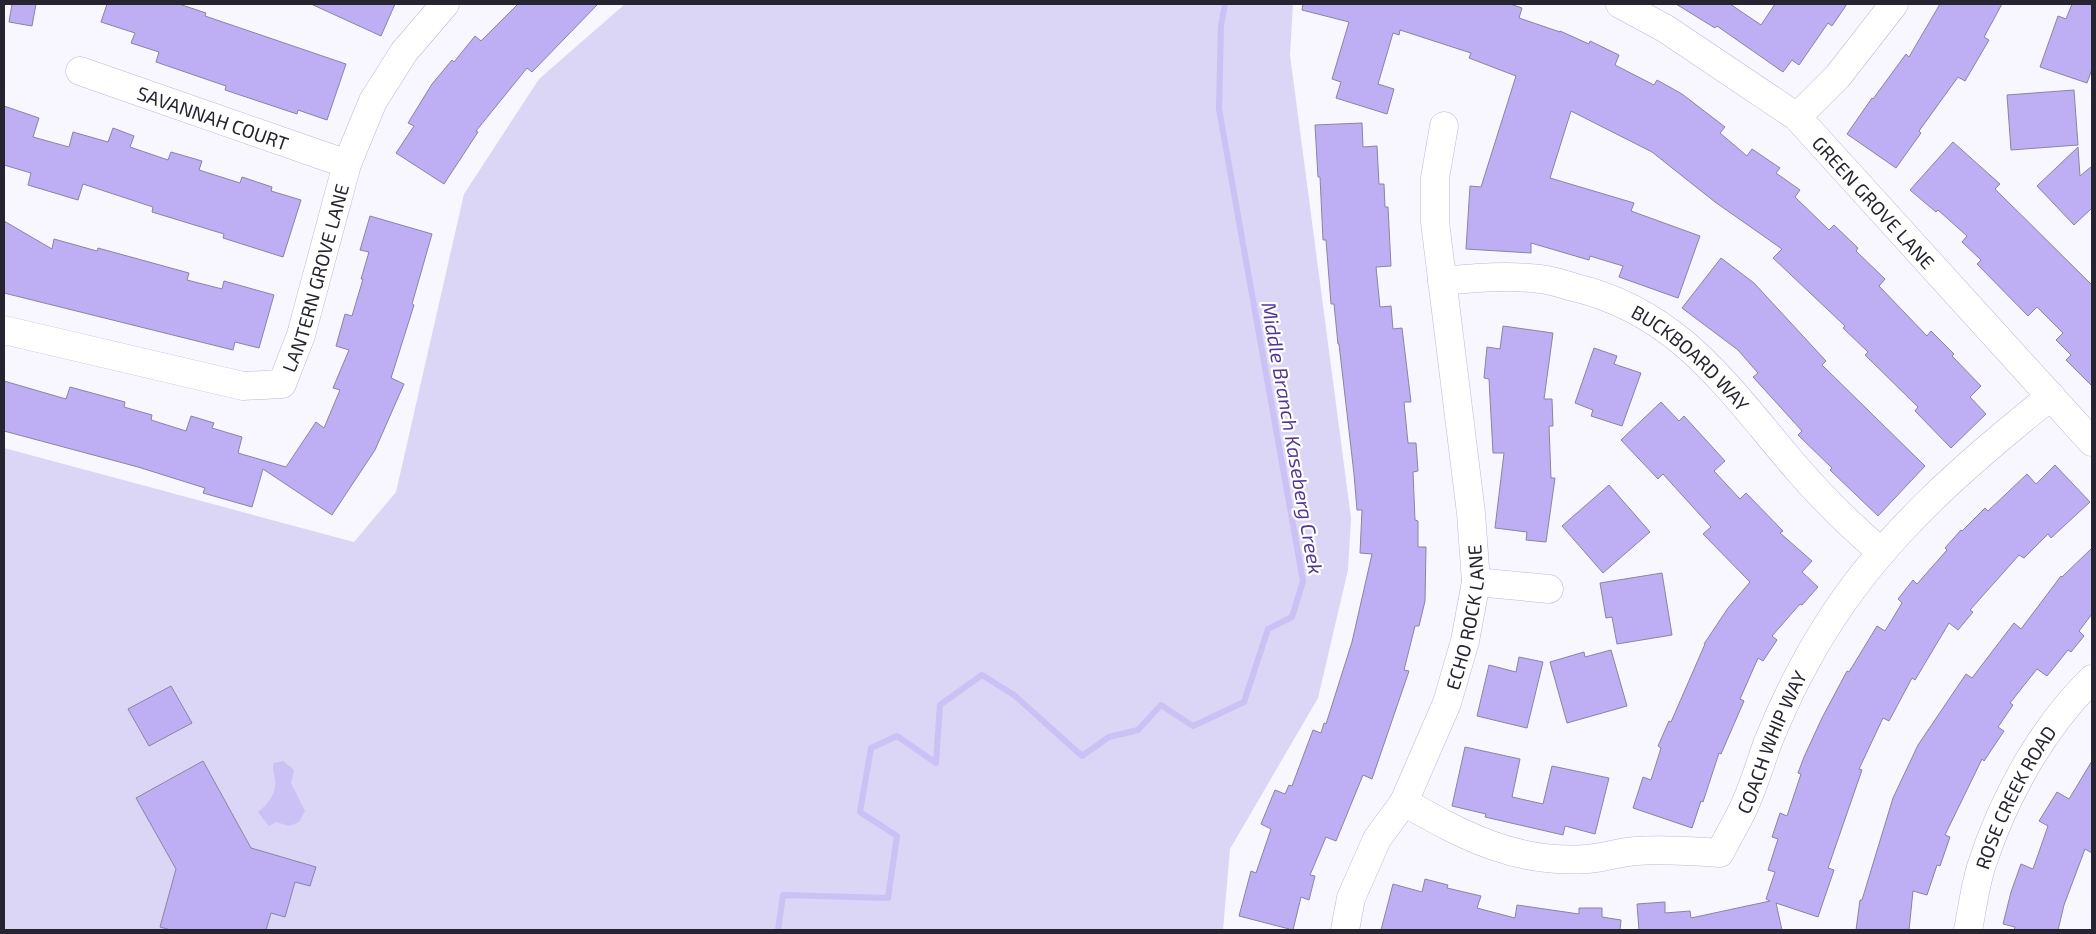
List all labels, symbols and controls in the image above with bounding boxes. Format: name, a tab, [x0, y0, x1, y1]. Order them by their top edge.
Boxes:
street label: SAVANNAH COURT	[134, 80, 292, 154]
street label: GREEN GROVE LANE	[1808, 131, 1940, 273]
street label: LANTERN GROVE LANE	[276, 181, 353, 375]
street label: BUCKBOARD WAY	[1628, 299, 1755, 415]
water label: Middle Branch Kaseberg Creek	[1257, 300, 1329, 576]
street label: ECHO ROCK LANE	[1440, 544, 1488, 692]
street label: COACH WHIP WAY	[1731, 666, 1811, 817]
street label: ROSE CREEK ROAD	[1970, 721, 2060, 872]

